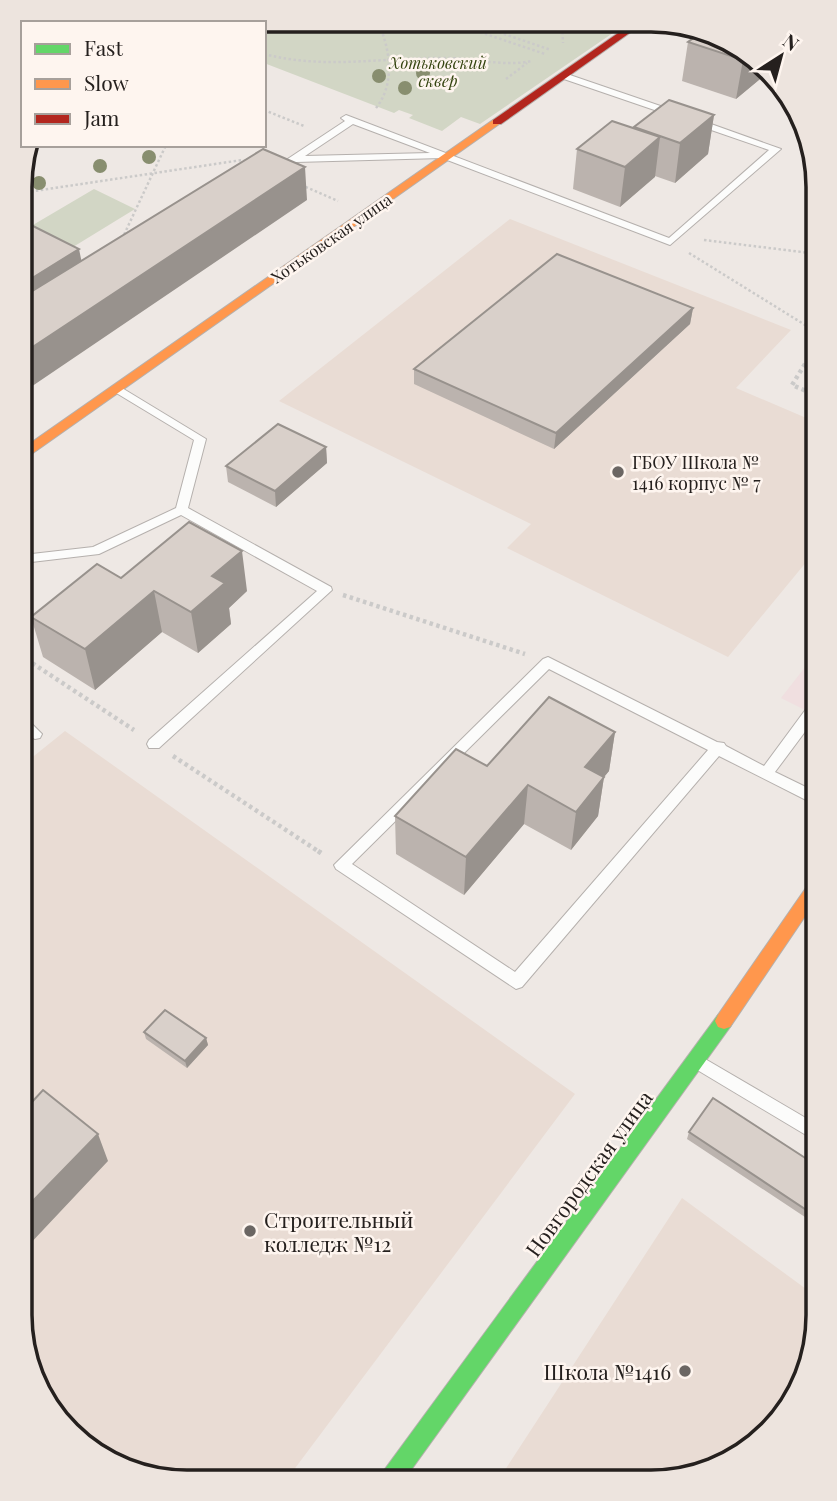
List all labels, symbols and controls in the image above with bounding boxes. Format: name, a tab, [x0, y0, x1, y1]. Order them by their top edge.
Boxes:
legend	[21, 21, 266, 147]
north arrow	[746, 21, 816, 91]
text: N	[778, 27, 805, 56]
text: Fast	[84, 33, 123, 61]
park label: Хотьковский сквер	[388, 52, 488, 91]
text: Slow	[84, 68, 129, 96]
text: Jam	[83, 103, 120, 131]
street label: Хотьковская улица	[267, 188, 395, 288]
place label: ГБОУ Школа № 1416 корпус № 7	[632, 450, 761, 495]
marker: ГБОУ Школа № 1416 корпус № 7	[610, 464, 626, 480]
street label: Новгородская улица	[518, 1084, 658, 1262]
place label: Строительный колледж №12	[264, 1205, 413, 1257]
marker: Строительный колледж №12	[242, 1223, 258, 1239]
place label: Школа №1416	[544, 1357, 671, 1385]
marker: Школа №1416	[677, 1363, 693, 1379]

